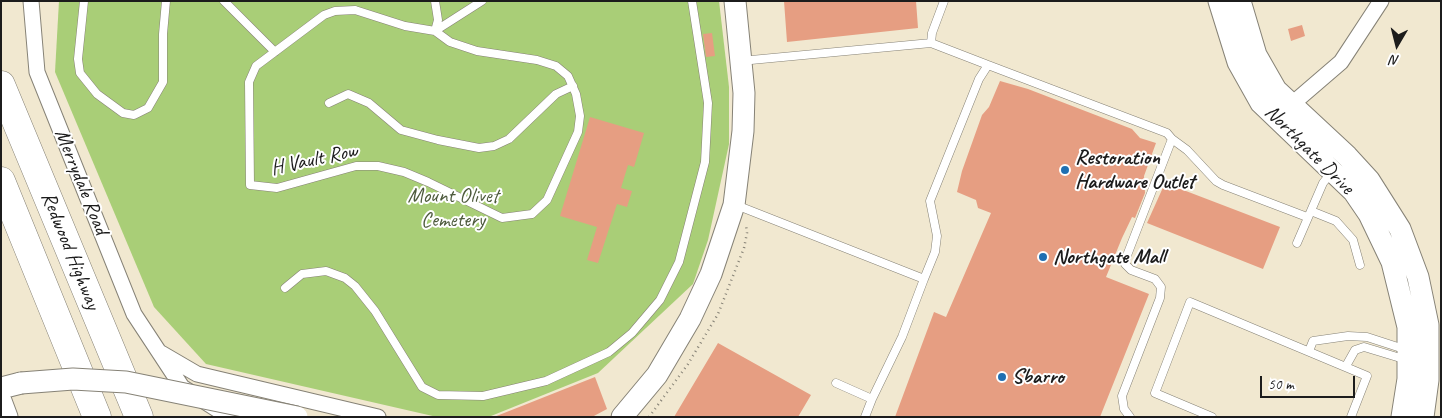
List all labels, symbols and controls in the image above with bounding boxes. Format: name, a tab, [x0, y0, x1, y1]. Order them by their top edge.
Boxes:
north arrow	[1372, 20, 1422, 70]
text: N	[1389, 51, 1400, 69]
street label: Northgate Drive	[1259, 100, 1359, 200]
street label: Merrydale Road	[48, 126, 114, 238]
street label: H Vault Row	[268, 139, 360, 181]
place label: Restoration Hardware Outlet	[1075, 145, 1195, 195]
marker: Restoration Hardware Outlet	[1059, 164, 1071, 176]
park label: Mount Olivet Cemetery	[408, 183, 498, 233]
street label: Redwood Highway	[35, 189, 105, 313]
place label: Northgate Mall	[1053, 244, 1165, 270]
marker: Northgate Mall	[1037, 251, 1049, 263]
place label: Sbarro	[1012, 364, 1064, 390]
scale bar	[1262, 366, 1357, 398]
marker: Sbarro	[996, 371, 1008, 383]
text: 50 m	[1268, 375, 1294, 394]

